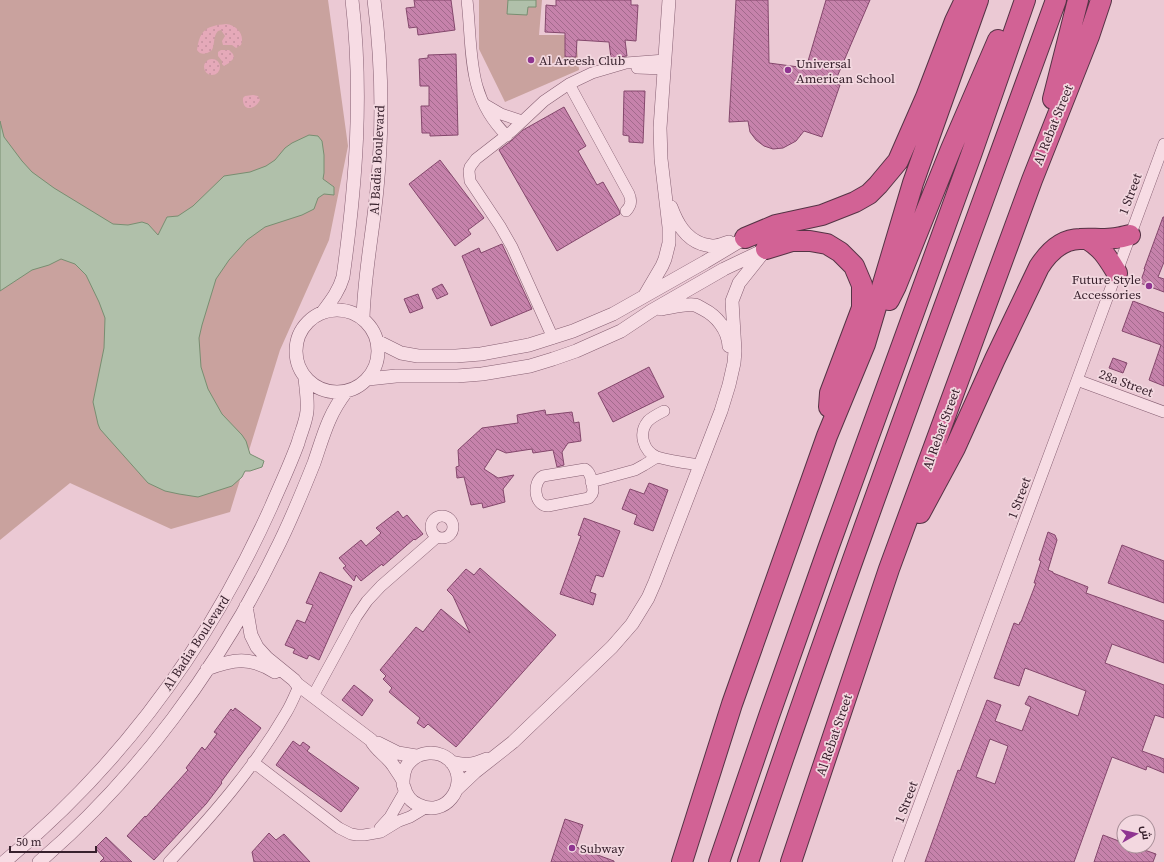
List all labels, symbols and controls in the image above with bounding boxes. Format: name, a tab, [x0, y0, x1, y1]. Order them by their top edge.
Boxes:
place label: Al Areesh Club	[539, 52, 625, 69]
marker: Al Areesh Club	[526, 55, 536, 65]
place label: Universal American School	[796, 55, 895, 87]
marker: Universal American School	[783, 65, 793, 75]
street label: Al Rebat Street	[1029, 82, 1077, 168]
street label: Al Badia Boulevard	[366, 104, 388, 215]
street label: 1 Street	[1115, 170, 1146, 217]
place label: Future Style Accessories	[1072, 271, 1141, 303]
marker: Future Style Accessories	[1144, 281, 1154, 291]
street label: 28a Street	[1097, 365, 1156, 401]
street label: Al Rebat Street	[918, 385, 964, 472]
street label: 1 Street	[1004, 474, 1035, 521]
street label: Al Badia Boulevard	[159, 592, 233, 694]
street label: Al Rebat Street	[812, 691, 856, 778]
street label: 1 Street	[891, 778, 922, 825]
north arrow	[1116, 814, 1156, 854]
text: ش	[1137, 825, 1154, 841]
scale bar	[10, 828, 96, 854]
text: 50 m	[16, 834, 42, 850]
place label: Subway	[580, 840, 625, 857]
marker: Subway	[567, 843, 577, 853]

